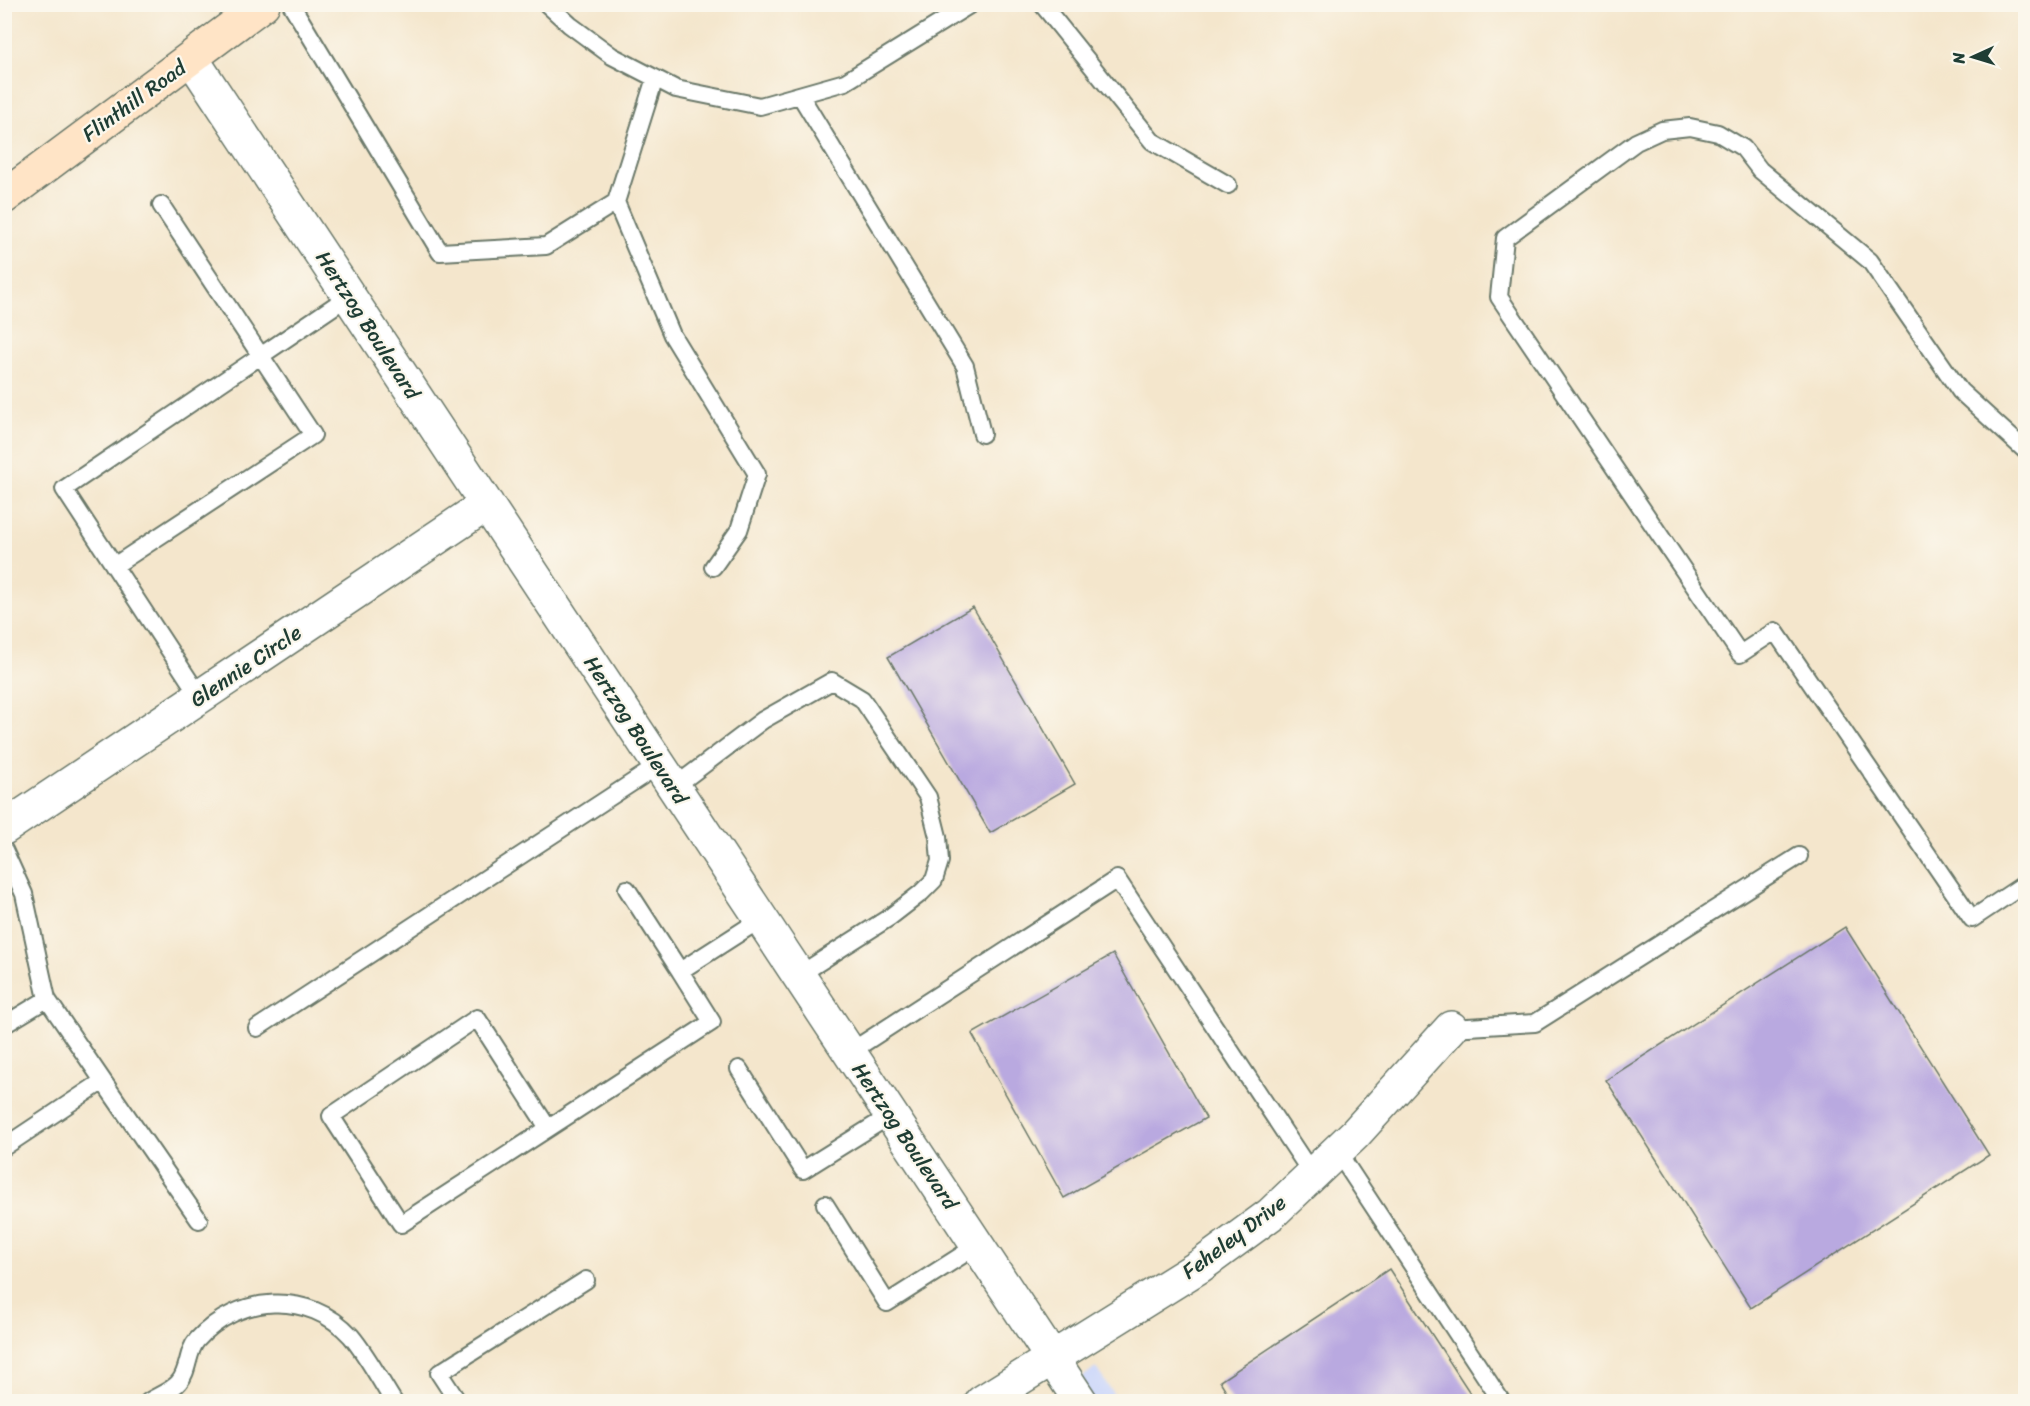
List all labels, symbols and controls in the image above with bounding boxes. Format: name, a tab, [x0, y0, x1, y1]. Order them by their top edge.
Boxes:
north arrow	[1943, 27, 2003, 87]
street label: Flinthill Road	[73, 49, 196, 152]
text: N	[1944, 51, 1973, 66]
street label: Hertzog Boulevard	[305, 243, 432, 409]
street label: Glennie Circle	[182, 614, 310, 718]
street label: Hertzog Boulevard	[573, 648, 700, 814]
street label: Hertzog Boulevard	[841, 1054, 970, 1219]
street label: Feheley Drive	[1173, 1184, 1295, 1289]

